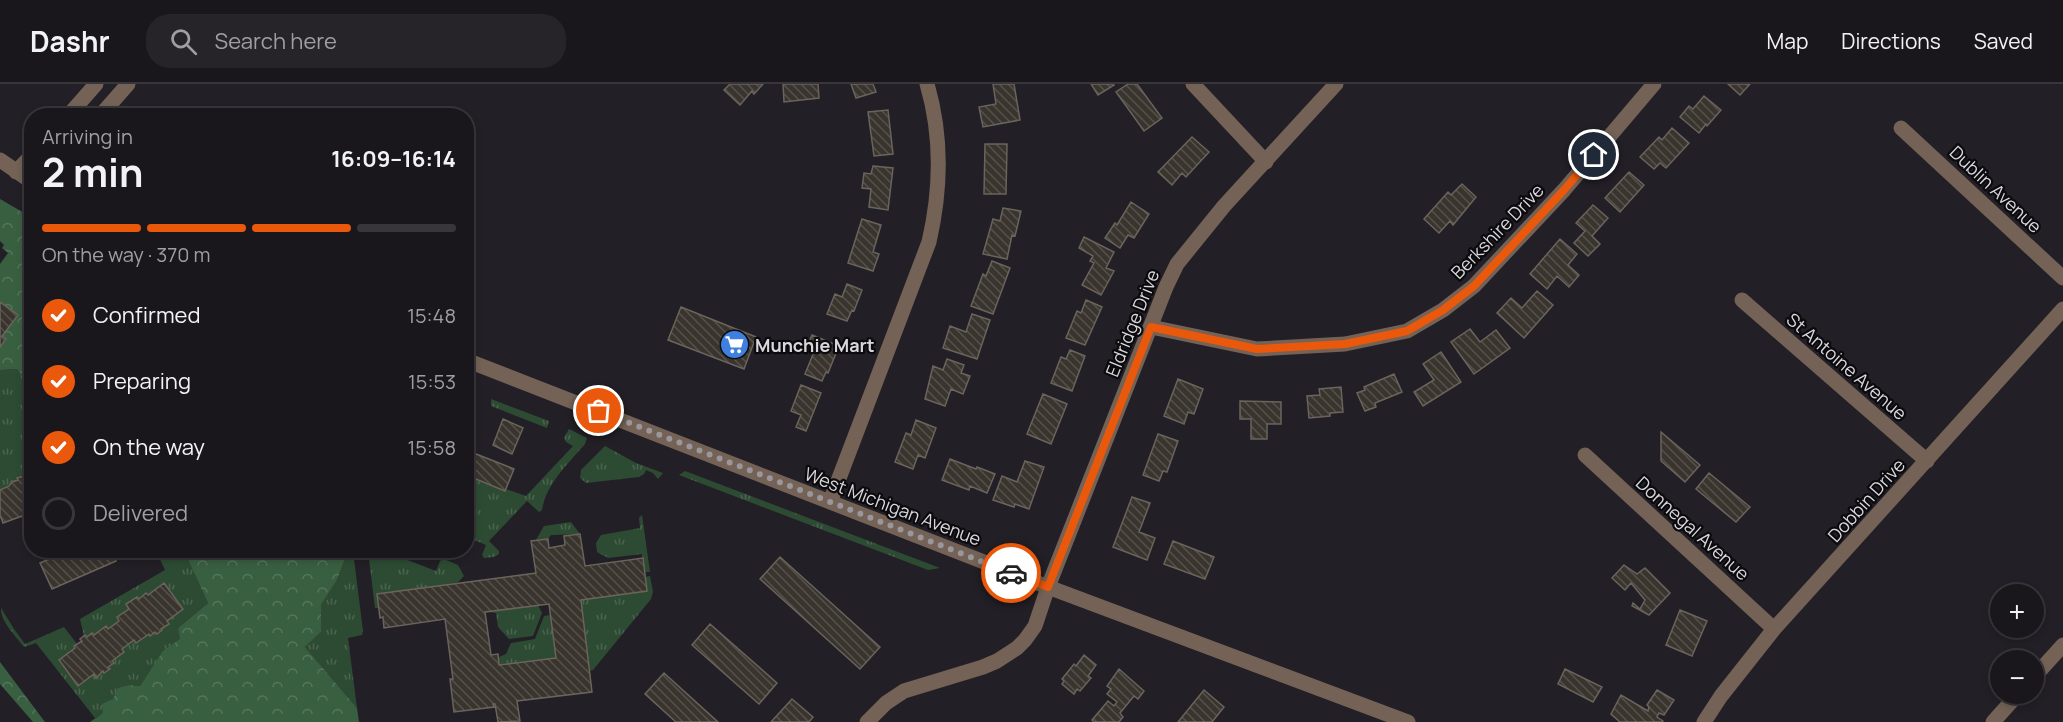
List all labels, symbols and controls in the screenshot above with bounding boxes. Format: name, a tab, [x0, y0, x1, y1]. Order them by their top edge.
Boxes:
search box	[146, 14, 566, 68]
text: Dashr	[30, 22, 110, 60]
icon: search	[167, 25, 200, 58]
text: Search here	[215, 26, 337, 56]
text: Map	[1767, 27, 1808, 55]
text: Directions	[1841, 27, 1941, 55]
text: Saved	[1974, 27, 2033, 55]
text: Arriving in	[42, 123, 133, 150]
pin	[1568, 129, 1619, 180]
icon: home	[1577, 138, 1610, 171]
street label: Dublin Avenue	[1945, 140, 2047, 238]
text: 16:09–16:14	[331, 144, 456, 174]
text: 2 min	[42, 145, 143, 199]
street label: Berkshire Drive	[1445, 178, 1549, 284]
text: On the way · 370 m	[42, 241, 211, 268]
street label: Eldridge Drive	[1100, 266, 1164, 380]
icon: check	[42, 299, 75, 332]
text: Confirmed	[93, 300, 201, 330]
text: 15:48	[407, 302, 456, 329]
street label: St Antoine Avenue	[1782, 307, 1912, 425]
supermarket icon: Munchie Mart	[718, 329, 750, 361]
place label: Munchie Mart	[755, 333, 875, 357]
icon: check	[42, 365, 75, 398]
text: Preparing	[93, 366, 191, 396]
text: 15:53	[408, 368, 456, 395]
pin	[573, 385, 624, 436]
icon: bag	[582, 394, 615, 427]
icon: check	[42, 431, 75, 464]
text: On the way	[93, 432, 205, 462]
text: 15:58	[408, 434, 456, 461]
street label: Dobbin Drive	[1822, 453, 1910, 547]
street label: West Michigan Avenue	[801, 461, 985, 551]
street label: Donnegal Avenue	[1631, 471, 1755, 585]
text: Delivered	[93, 498, 188, 528]
courier	[981, 543, 1041, 603]
icon: car	[995, 557, 1028, 590]
map controls	[1990, 584, 2044, 704]
button: +	[1990, 584, 2044, 638]
button: −	[1990, 650, 2044, 704]

